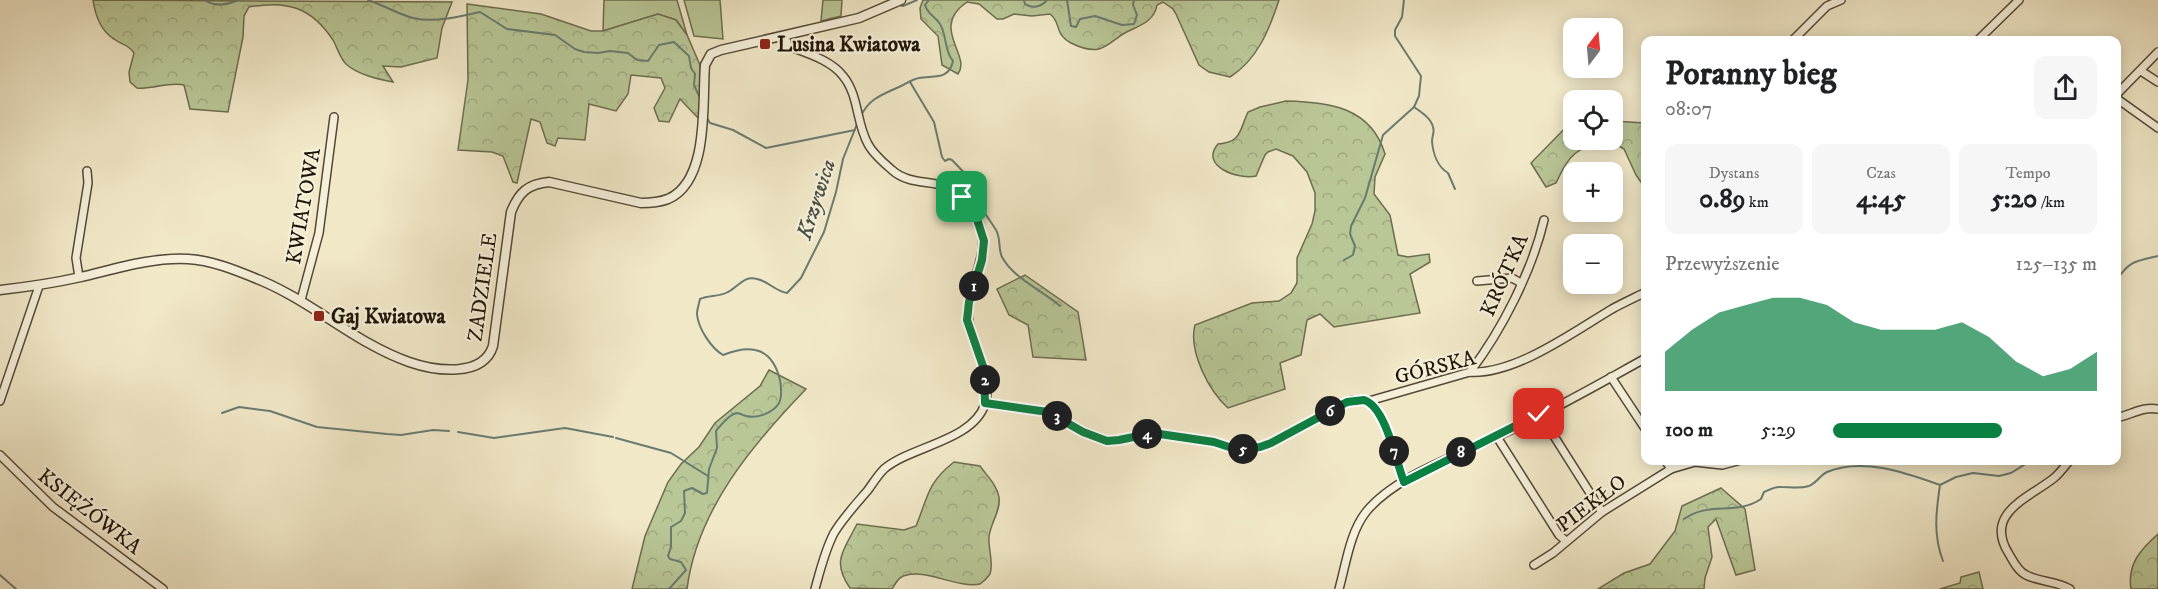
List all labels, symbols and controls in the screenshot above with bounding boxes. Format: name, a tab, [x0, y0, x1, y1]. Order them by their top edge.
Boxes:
north arrow	[1563, 18, 1623, 78]
map controls	[1563, 18, 1623, 294]
place label: Lusina Kwiatowa	[777, 32, 921, 58]
marker: Lusina Kwiatowa	[758, 37, 772, 51]
text: Poranny bieg	[1665, 54, 1836, 95]
button: share	[2034, 56, 2097, 119]
button: locate	[1563, 90, 1623, 150]
text: 08:07	[1665, 97, 1712, 122]
street label: KWIATOWA	[281, 145, 327, 266]
water label: Krzywica	[790, 156, 842, 244]
button: +	[1563, 162, 1623, 222]
text: Dystans	[1709, 163, 1759, 183]
text: Czas	[1866, 163, 1896, 183]
text: Tempo	[2006, 163, 2050, 183]
pin	[936, 171, 987, 222]
icon: arrive	[945, 180, 978, 213]
text: 0.89	[1699, 183, 1745, 216]
text: 4:45	[1856, 183, 1906, 216]
text: 5:20	[1991, 183, 2037, 216]
text: km	[1745, 192, 1769, 212]
text: /km	[2037, 192, 2065, 212]
street label: KRÓTKA	[1473, 229, 1535, 321]
street label: ZADZIELE	[462, 231, 504, 343]
button: −	[1563, 234, 1623, 294]
text: Przewyższenie	[1665, 252, 1779, 277]
text: 125–135 m	[2015, 252, 2097, 277]
pin: 1	[959, 271, 989, 301]
text: 1	[971, 276, 977, 296]
place label: Gaj Kwiatowa	[331, 304, 446, 331]
marker: Gaj Kwiatowa	[312, 309, 326, 323]
street label: GÓRSKA	[1392, 343, 1479, 391]
pin: 2	[970, 365, 1000, 395]
text: 2	[981, 370, 989, 390]
pin	[1513, 388, 1564, 439]
pin: 6	[1315, 396, 1345, 426]
icon: check	[1522, 397, 1555, 430]
pin: 3	[1042, 401, 1072, 431]
text: 6	[1326, 401, 1334, 421]
text: 3	[1054, 406, 1060, 426]
text: 100 m	[1665, 418, 1713, 443]
text: 5:29	[1761, 418, 1796, 443]
pin: 4	[1132, 419, 1162, 449]
text: 4	[1142, 424, 1152, 444]
pin: 5	[1228, 434, 1258, 464]
pin: 7	[1379, 436, 1409, 466]
pin: 8	[1446, 437, 1476, 467]
text: 5	[1239, 439, 1247, 459]
text: 7	[1390, 441, 1398, 461]
text: 8	[1457, 442, 1465, 462]
street label: KSIĘŻÓWKA	[32, 462, 148, 561]
street label: PIEKŁO	[1552, 469, 1632, 538]

